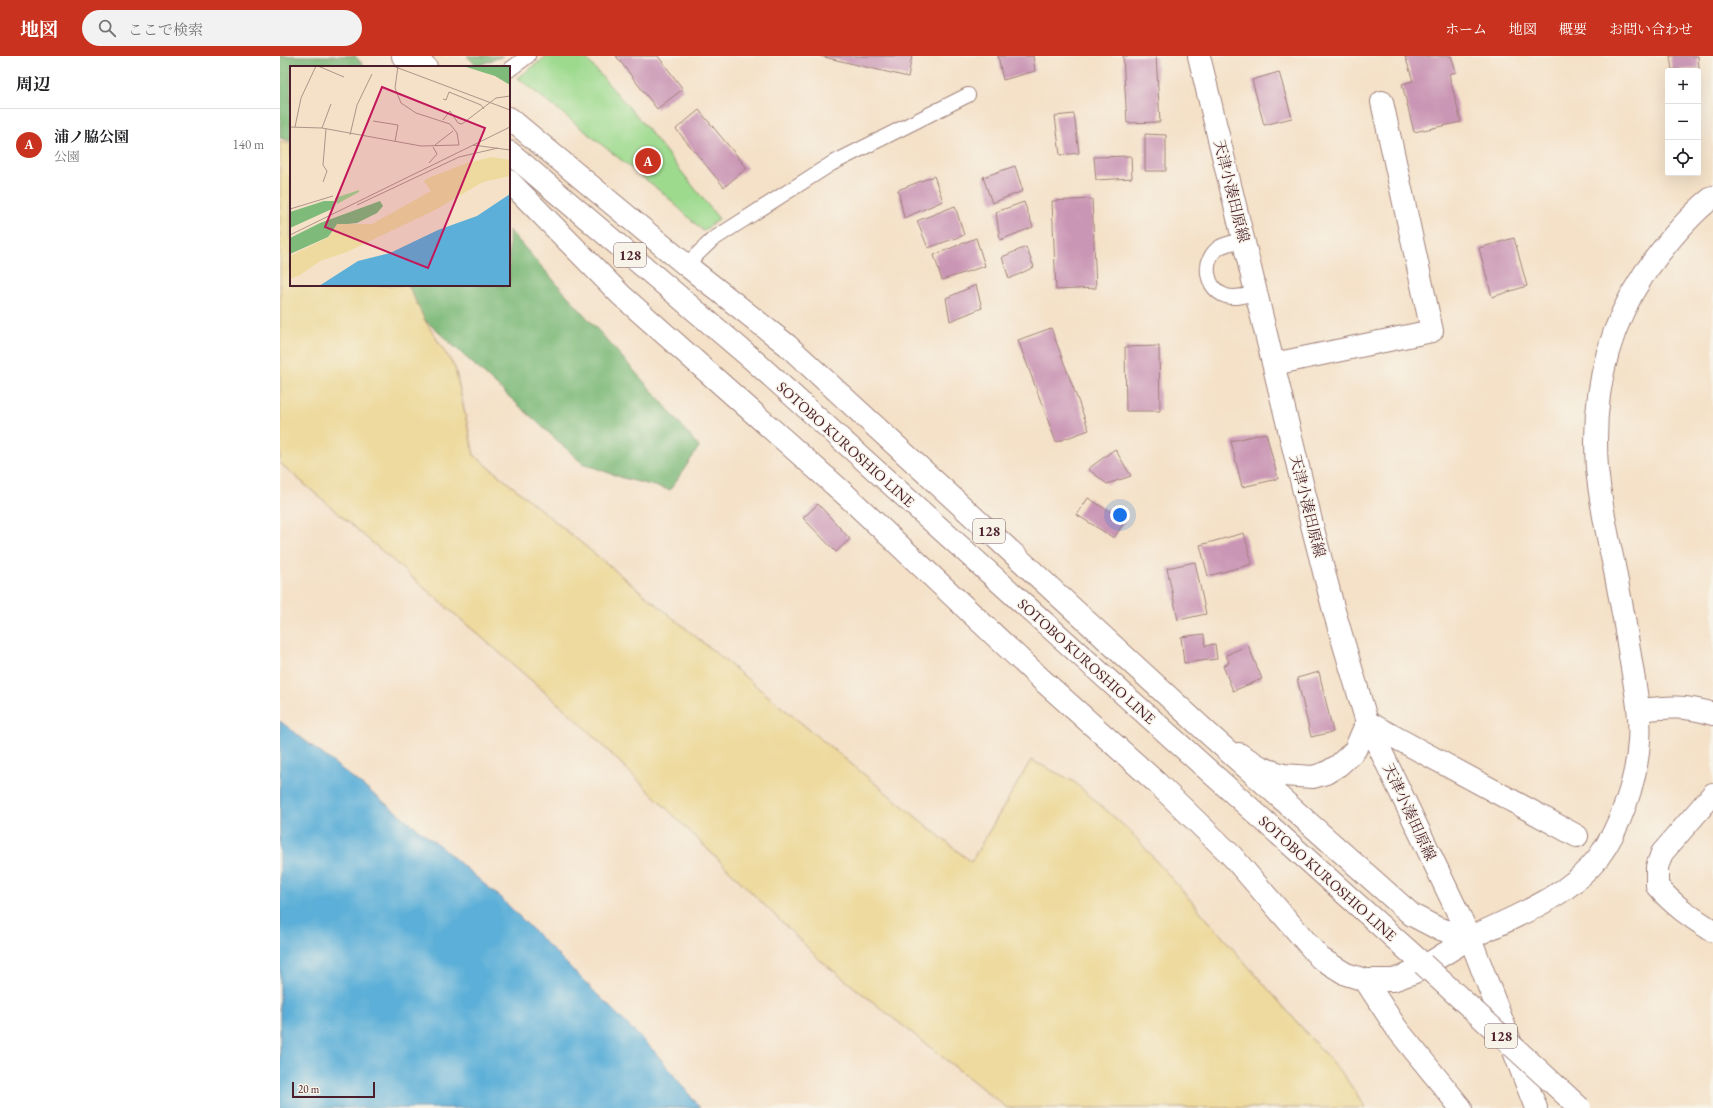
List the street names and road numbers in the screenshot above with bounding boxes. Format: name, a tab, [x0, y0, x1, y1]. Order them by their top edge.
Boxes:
street label: 天津小湊田原線	[1210, 138, 1254, 244]
road number: 128	[614, 243, 646, 267]
street label: SOTOBO KUROSHIO LINE	[773, 377, 919, 511]
street label: 天津小湊田原線	[1286, 453, 1330, 559]
road number: 128	[973, 519, 1005, 543]
street label: SOTOBO KUROSHIO LINE	[1014, 594, 1160, 728]
street label: 天津小湊田原線	[1379, 760, 1441, 864]
street label: SOTOBO KUROSHIO LINE	[1255, 811, 1401, 945]
road number: 128	[1485, 1024, 1517, 1048]

